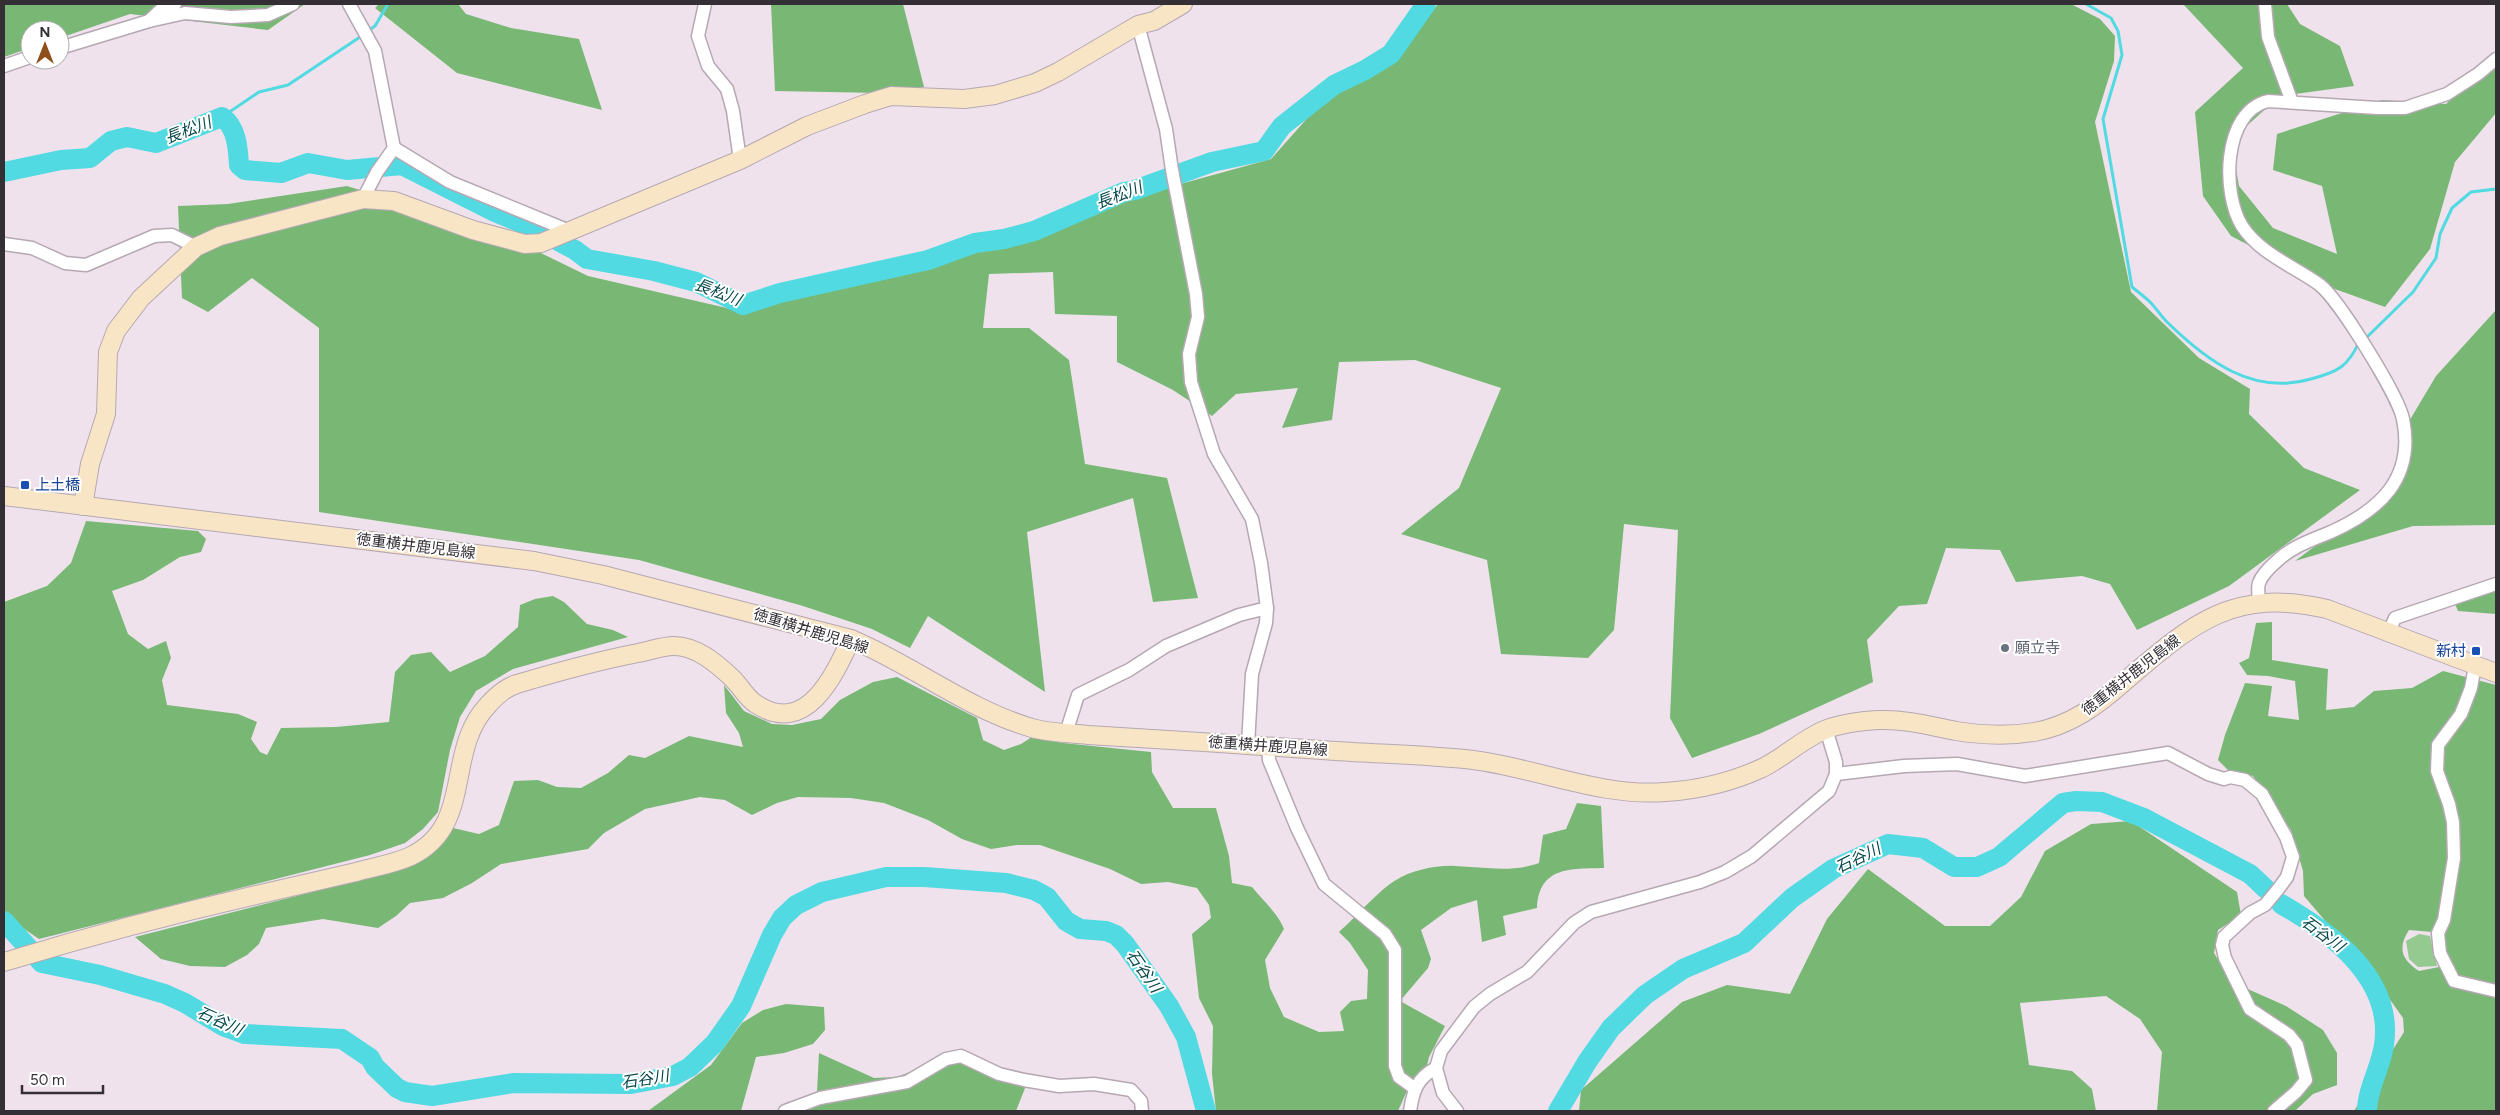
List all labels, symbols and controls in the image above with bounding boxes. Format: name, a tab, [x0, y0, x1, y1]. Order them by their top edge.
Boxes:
north arrow	[20, 20, 70, 70]
text: N	[40, 24, 50, 41]
water label: 長松川	[162, 112, 216, 147]
water label: 長松川	[1093, 177, 1147, 212]
water label: 長松川	[692, 275, 746, 310]
place label: 上土橋	[35, 476, 80, 494]
marker: 上土橋	[19, 479, 31, 491]
street label: 徳重横井鹿児島線	[355, 530, 477, 562]
street label: 徳重横井鹿児島線	[751, 605, 871, 657]
street label: 徳重横井鹿児島線	[2078, 631, 2184, 719]
place label: 願立寺	[2015, 639, 2060, 657]
marker: 願立寺	[1999, 642, 2011, 654]
place label: 新村	[2436, 642, 2466, 660]
marker: 新村	[2470, 645, 2482, 657]
street label: 徳重横井鹿児島線	[1208, 733, 1328, 759]
water label: 石谷川	[1832, 838, 1886, 877]
water label: 石谷川	[2298, 912, 2350, 957]
water label: 石谷川	[1122, 946, 1167, 998]
water label: 石谷川	[194, 1003, 248, 1040]
scale bar	[22, 1062, 104, 1094]
water label: 石谷川	[620, 1066, 672, 1092]
text: 50 m	[30, 1071, 65, 1089]

